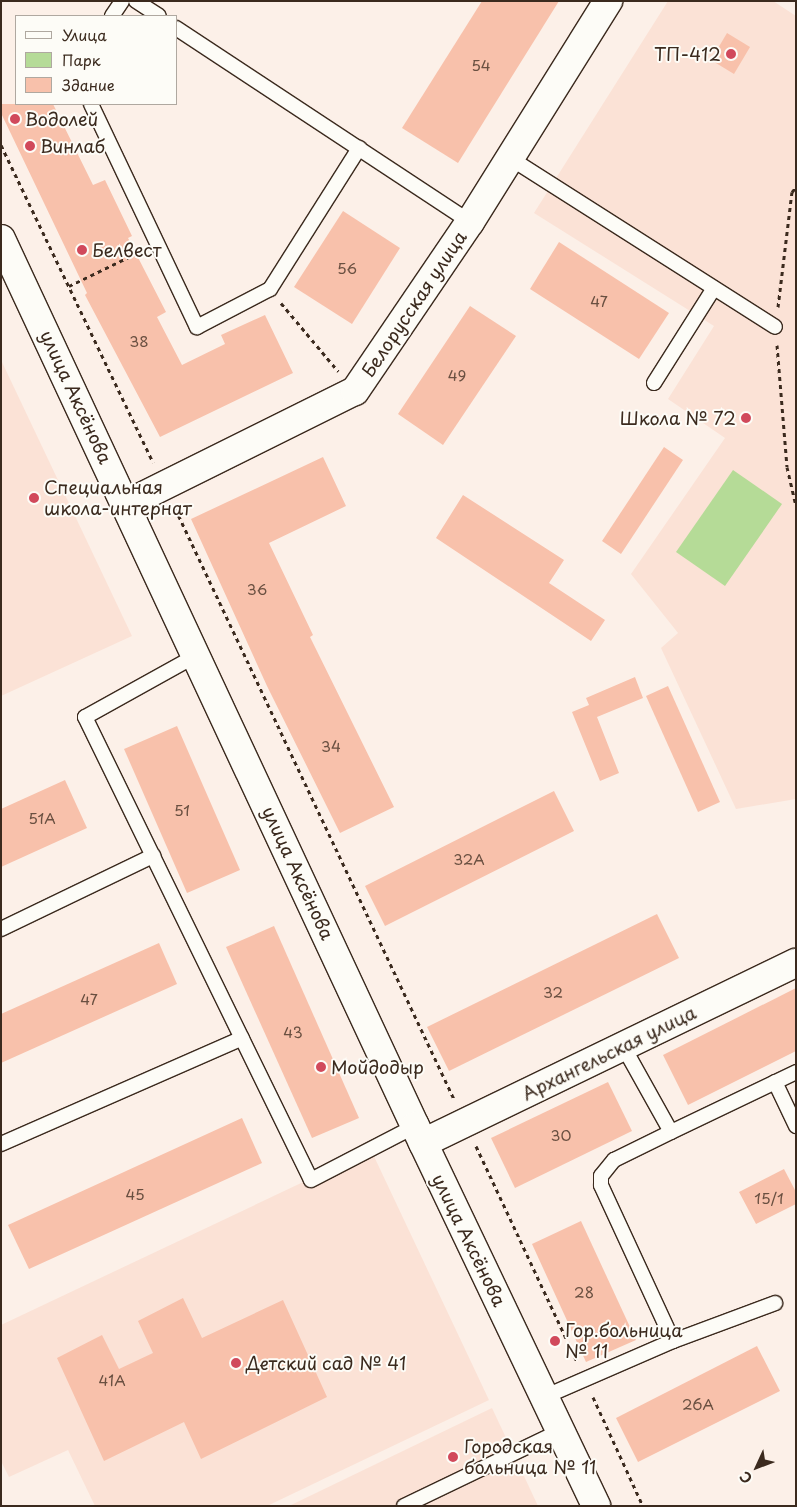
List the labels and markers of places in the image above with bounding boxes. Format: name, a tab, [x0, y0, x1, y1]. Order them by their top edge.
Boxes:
place label: ТП-412	[654, 43, 721, 65]
marker: ТП-412	[725, 48, 737, 60]
place label: Водолей	[25, 108, 98, 130]
marker: Водолей	[9, 113, 21, 125]
place label: Винлаб	[40, 135, 105, 157]
marker: Винлаб	[24, 140, 36, 152]
place label: Белвест	[92, 239, 161, 261]
marker: Белвест	[76, 244, 88, 256]
place label: Школа № 72	[619, 407, 736, 429]
marker: Школа № 72	[740, 412, 752, 424]
place label: Специальная школа-интернат	[44, 477, 192, 520]
marker: Специальная школа-интернат	[28, 492, 40, 504]
place label: Мойдодыр	[331, 1056, 424, 1078]
marker: Мойдодыр	[315, 1061, 327, 1073]
place label: Гор.больница № 11	[565, 1320, 683, 1362]
marker: Гор.больница № 11	[549, 1335, 561, 1347]
place label: Детский сад № 41	[246, 1352, 408, 1374]
marker: Детский сад № 41	[230, 1357, 242, 1369]
place label: Городская больница № 11	[464, 1436, 597, 1478]
marker: Городская больница № 11	[446, 1450, 460, 1464]

